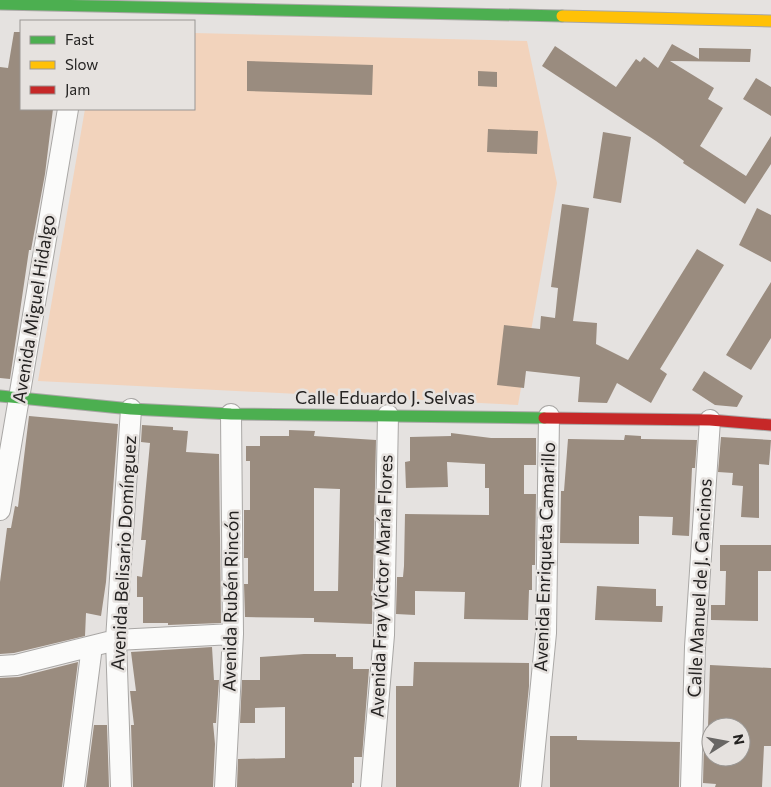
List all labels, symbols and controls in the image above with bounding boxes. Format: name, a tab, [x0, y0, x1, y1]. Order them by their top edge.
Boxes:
legend	[20, 20, 195, 110]
text: Fast	[65, 30, 94, 48]
text: Slow	[65, 55, 98, 73]
text: Jam	[65, 80, 90, 98]
street label: Avenida Miguel Hidalgo	[7, 213, 59, 405]
street label: Calle Eduardo J. Selvas	[295, 386, 475, 408]
street label: Avenida Belisario Domínguez	[106, 435, 140, 671]
street label: Avenida Enriqueta Camarillo	[529, 442, 559, 672]
street label: Avenida Fray Víctor María Flores	[365, 454, 397, 718]
street label: Calle Manuel de J. Cancinos	[682, 478, 716, 698]
street label: Avenida Rubén Rincón	[217, 510, 243, 692]
north arrow	[701, 717, 751, 767]
text: N	[730, 733, 749, 746]

